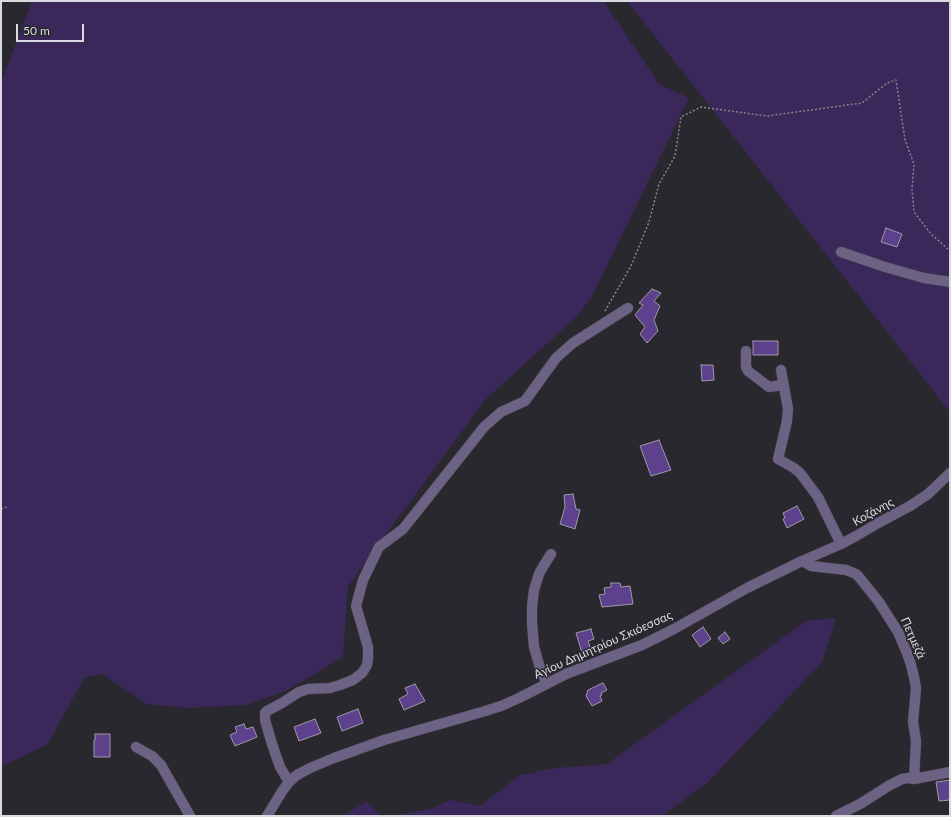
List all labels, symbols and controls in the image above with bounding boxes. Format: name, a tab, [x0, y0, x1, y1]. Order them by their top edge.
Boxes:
scale bar	[18, 16, 86, 42]
text: 50 m	[23, 23, 50, 38]
street label: Κοζάνης	[850, 495, 896, 529]
street label: Αγίου Δημητρίου Σκιόεσσας	[532, 608, 674, 682]
street label: Πετμεζά	[897, 615, 929, 661]

